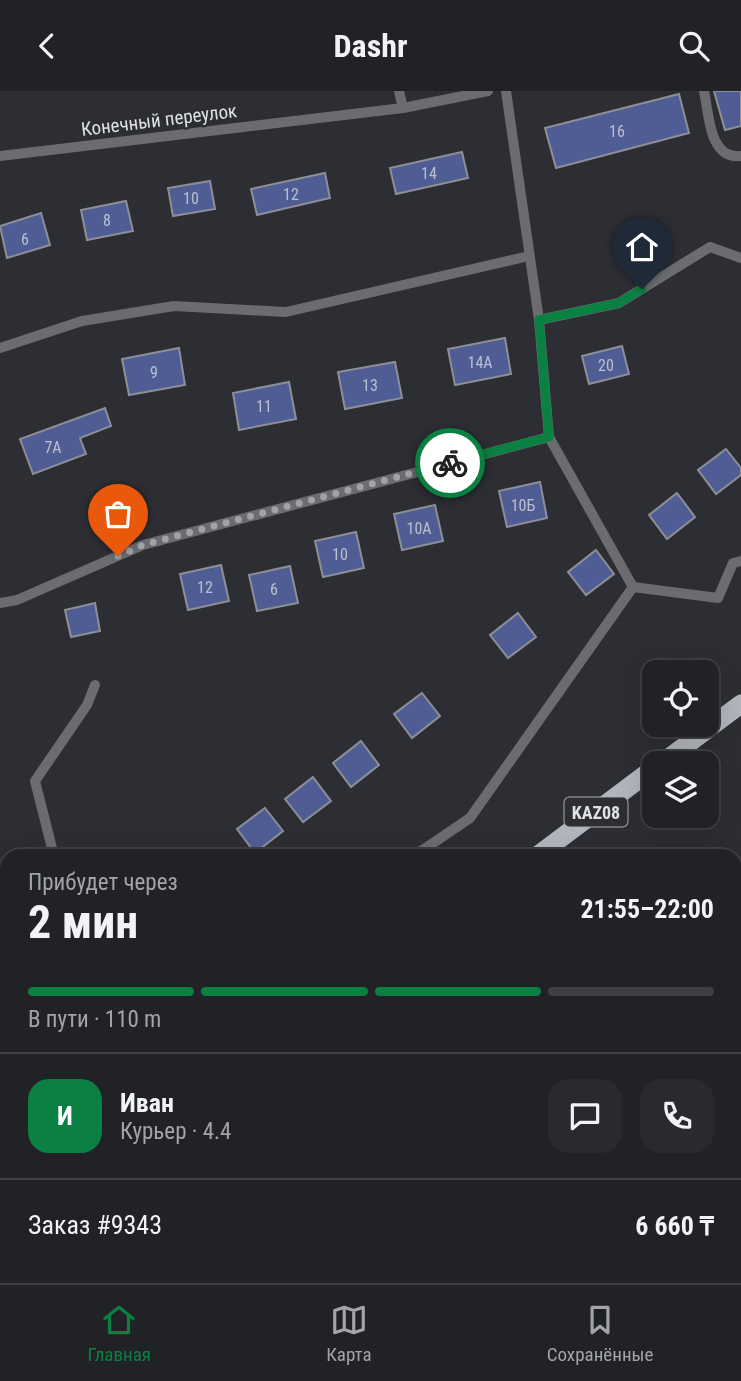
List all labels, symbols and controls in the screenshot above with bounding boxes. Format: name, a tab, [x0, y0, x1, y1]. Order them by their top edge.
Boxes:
icon: back	[28, 27, 66, 65]
text: Dashr	[333, 27, 408, 65]
icon: search	[675, 27, 713, 65]
street label: Конечный переулок	[80, 99, 238, 141]
house number: 16	[609, 122, 625, 141]
house number: 14	[421, 164, 437, 183]
house number: 12	[283, 185, 299, 204]
house number: 10	[183, 189, 199, 208]
house number: 8	[103, 211, 111, 230]
pin	[612, 217, 672, 289]
icon: home	[623, 228, 661, 266]
house number: 6	[21, 230, 29, 249]
house number: 14А	[467, 353, 493, 372]
house number: 20	[598, 356, 614, 375]
house number: 9	[150, 363, 158, 382]
house number: 13	[362, 376, 378, 395]
house number: 11	[256, 397, 272, 416]
courier	[415, 428, 485, 498]
house number: 7А	[44, 438, 62, 457]
icon: bike	[431, 444, 469, 482]
pin	[88, 484, 148, 556]
icon: bag	[99, 495, 137, 533]
house number: 10Б	[511, 496, 536, 515]
house number: 10А	[406, 519, 432, 538]
house number: 10	[332, 545, 348, 564]
house number: 12	[197, 578, 213, 597]
house number: 6	[270, 580, 278, 599]
map controls	[642, 660, 719, 828]
button: locate	[642, 660, 719, 737]
button: layers	[642, 751, 719, 828]
road number: KAZ08	[564, 797, 628, 827]
text: Прибудет через	[28, 869, 178, 896]
text: 21:55–22:00	[580, 894, 714, 924]
text: 2 мин	[28, 895, 138, 949]
text: В пути · 110 m	[28, 1006, 161, 1033]
button: chat	[548, 1079, 622, 1153]
button: phone	[640, 1079, 714, 1153]
text: Иван	[120, 1088, 174, 1118]
text: И	[57, 1101, 73, 1131]
text: Курьер · 4.4	[120, 1118, 231, 1145]
text: Заказ #9343	[28, 1210, 162, 1240]
text: 6 660 ₸	[635, 1211, 714, 1241]
tab: Главная	[88, 1301, 151, 1366]
tab: Карта	[326, 1301, 372, 1366]
tab: Сохранённые	[547, 1301, 653, 1366]

